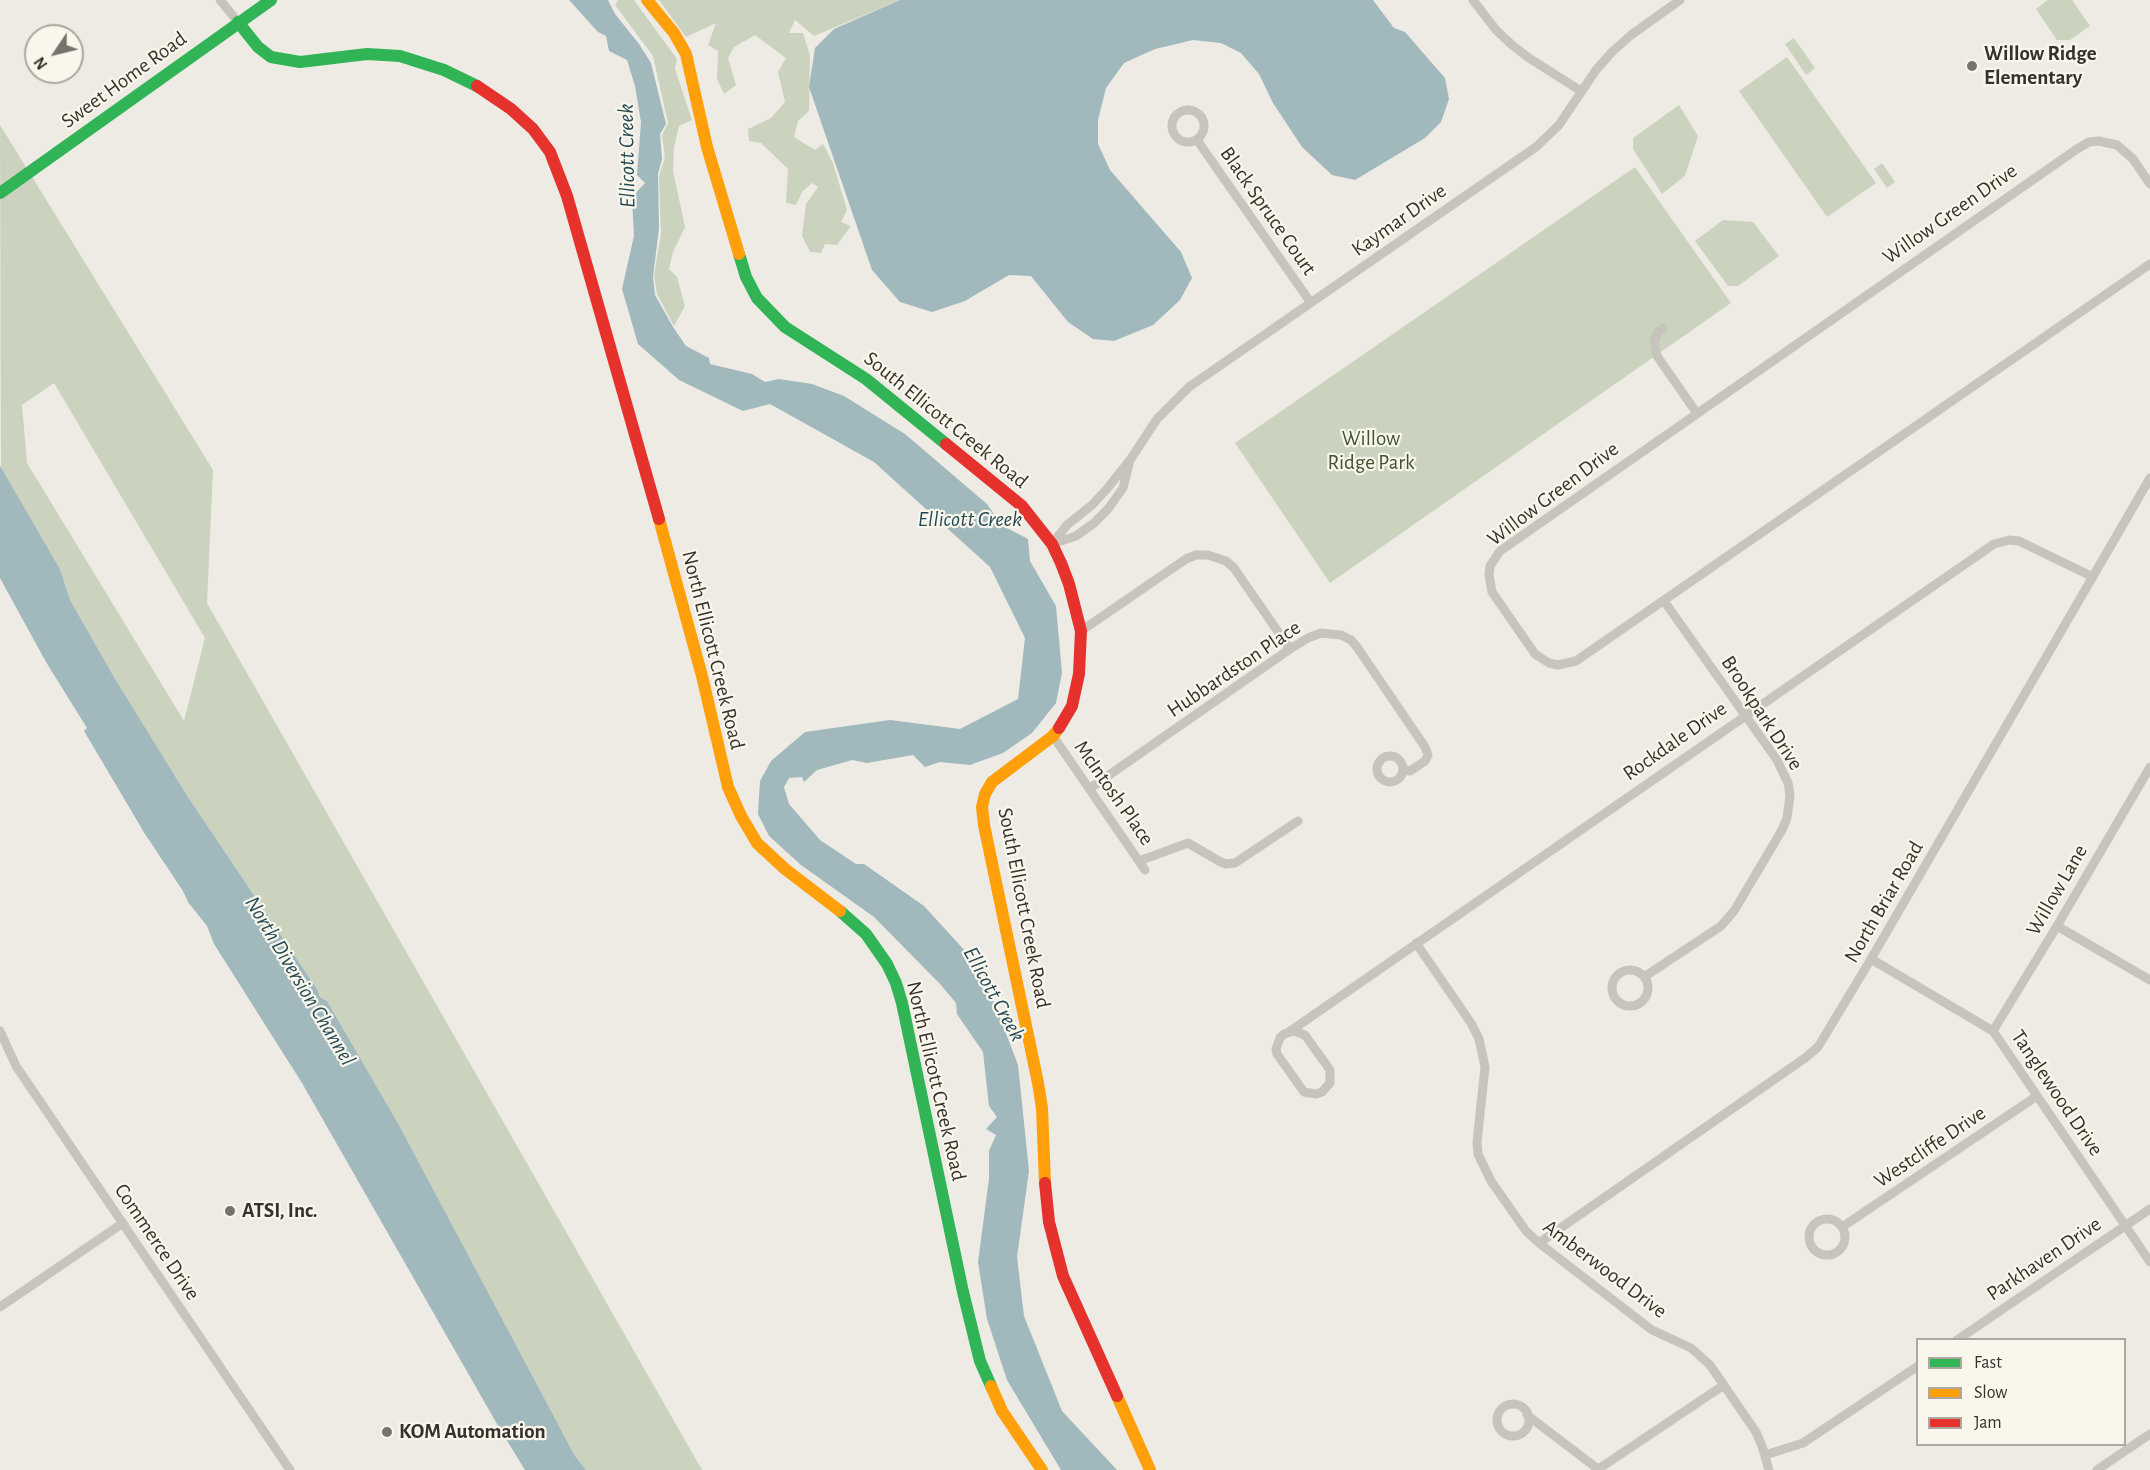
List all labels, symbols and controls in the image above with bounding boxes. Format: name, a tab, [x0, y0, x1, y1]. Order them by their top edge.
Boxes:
north arrow	[24, 24, 84, 84]
street label: Sweet Home Road	[56, 26, 192, 134]
place label: Willow Ridge Elementary	[1984, 41, 2097, 91]
text: N	[31, 54, 51, 72]
marker: Willow Ridge Elementary	[1965, 59, 1979, 73]
water label: Ellicott Creek	[613, 104, 641, 208]
street label: Black Spruce Court	[1214, 142, 1322, 280]
street label: Willow Green Drive	[1878, 158, 2022, 270]
street label: Kaymar Drive	[1347, 178, 1451, 262]
street label: South Ellicott Creek Road	[859, 346, 1033, 494]
park label: Willow Ridge Park	[1327, 426, 1415, 476]
street label: Willow Green Drive	[1482, 436, 1624, 552]
water label: Ellicott Creek	[918, 506, 1022, 532]
street label: North Ellicott Creek Road	[676, 548, 750, 752]
street label: Hubbardston Place	[1162, 615, 1306, 723]
street label: Brookpark Drive	[1716, 651, 1808, 775]
street label: Rockdale Drive	[1618, 696, 1732, 786]
street label: McIntosh Place	[1069, 736, 1159, 850]
street label: South Ellicott Creek Road	[992, 806, 1056, 1010]
street label: North Briar Road	[1839, 837, 1929, 967]
street label: Willow Lane	[2021, 840, 2093, 940]
water label: North Diversion Channel	[239, 891, 361, 1071]
water label: Ellicott Creek	[957, 942, 1031, 1046]
street label: North Ellicott Creek Road	[901, 979, 971, 1183]
street label: Tanglewood Drive	[2006, 1025, 2108, 1161]
street label: Westcliffe Drive	[1869, 1100, 1991, 1194]
street label: Commerce Drive	[109, 1179, 205, 1305]
place label: ATSI, Inc.	[242, 1198, 317, 1224]
marker: ATSI, Inc.	[223, 1204, 237, 1218]
street label: Parkhaven Drive	[1982, 1211, 2106, 1307]
street label: Amberwood Drive	[1538, 1214, 1672, 1324]
legend	[1916, 1338, 2126, 1446]
text: Fast	[1974, 1354, 2002, 1372]
text: Slow	[1974, 1384, 2007, 1402]
text: Jam	[1974, 1414, 2002, 1432]
place label: KOM Automation	[399, 1419, 546, 1445]
marker: KOM Automation	[380, 1425, 394, 1439]

